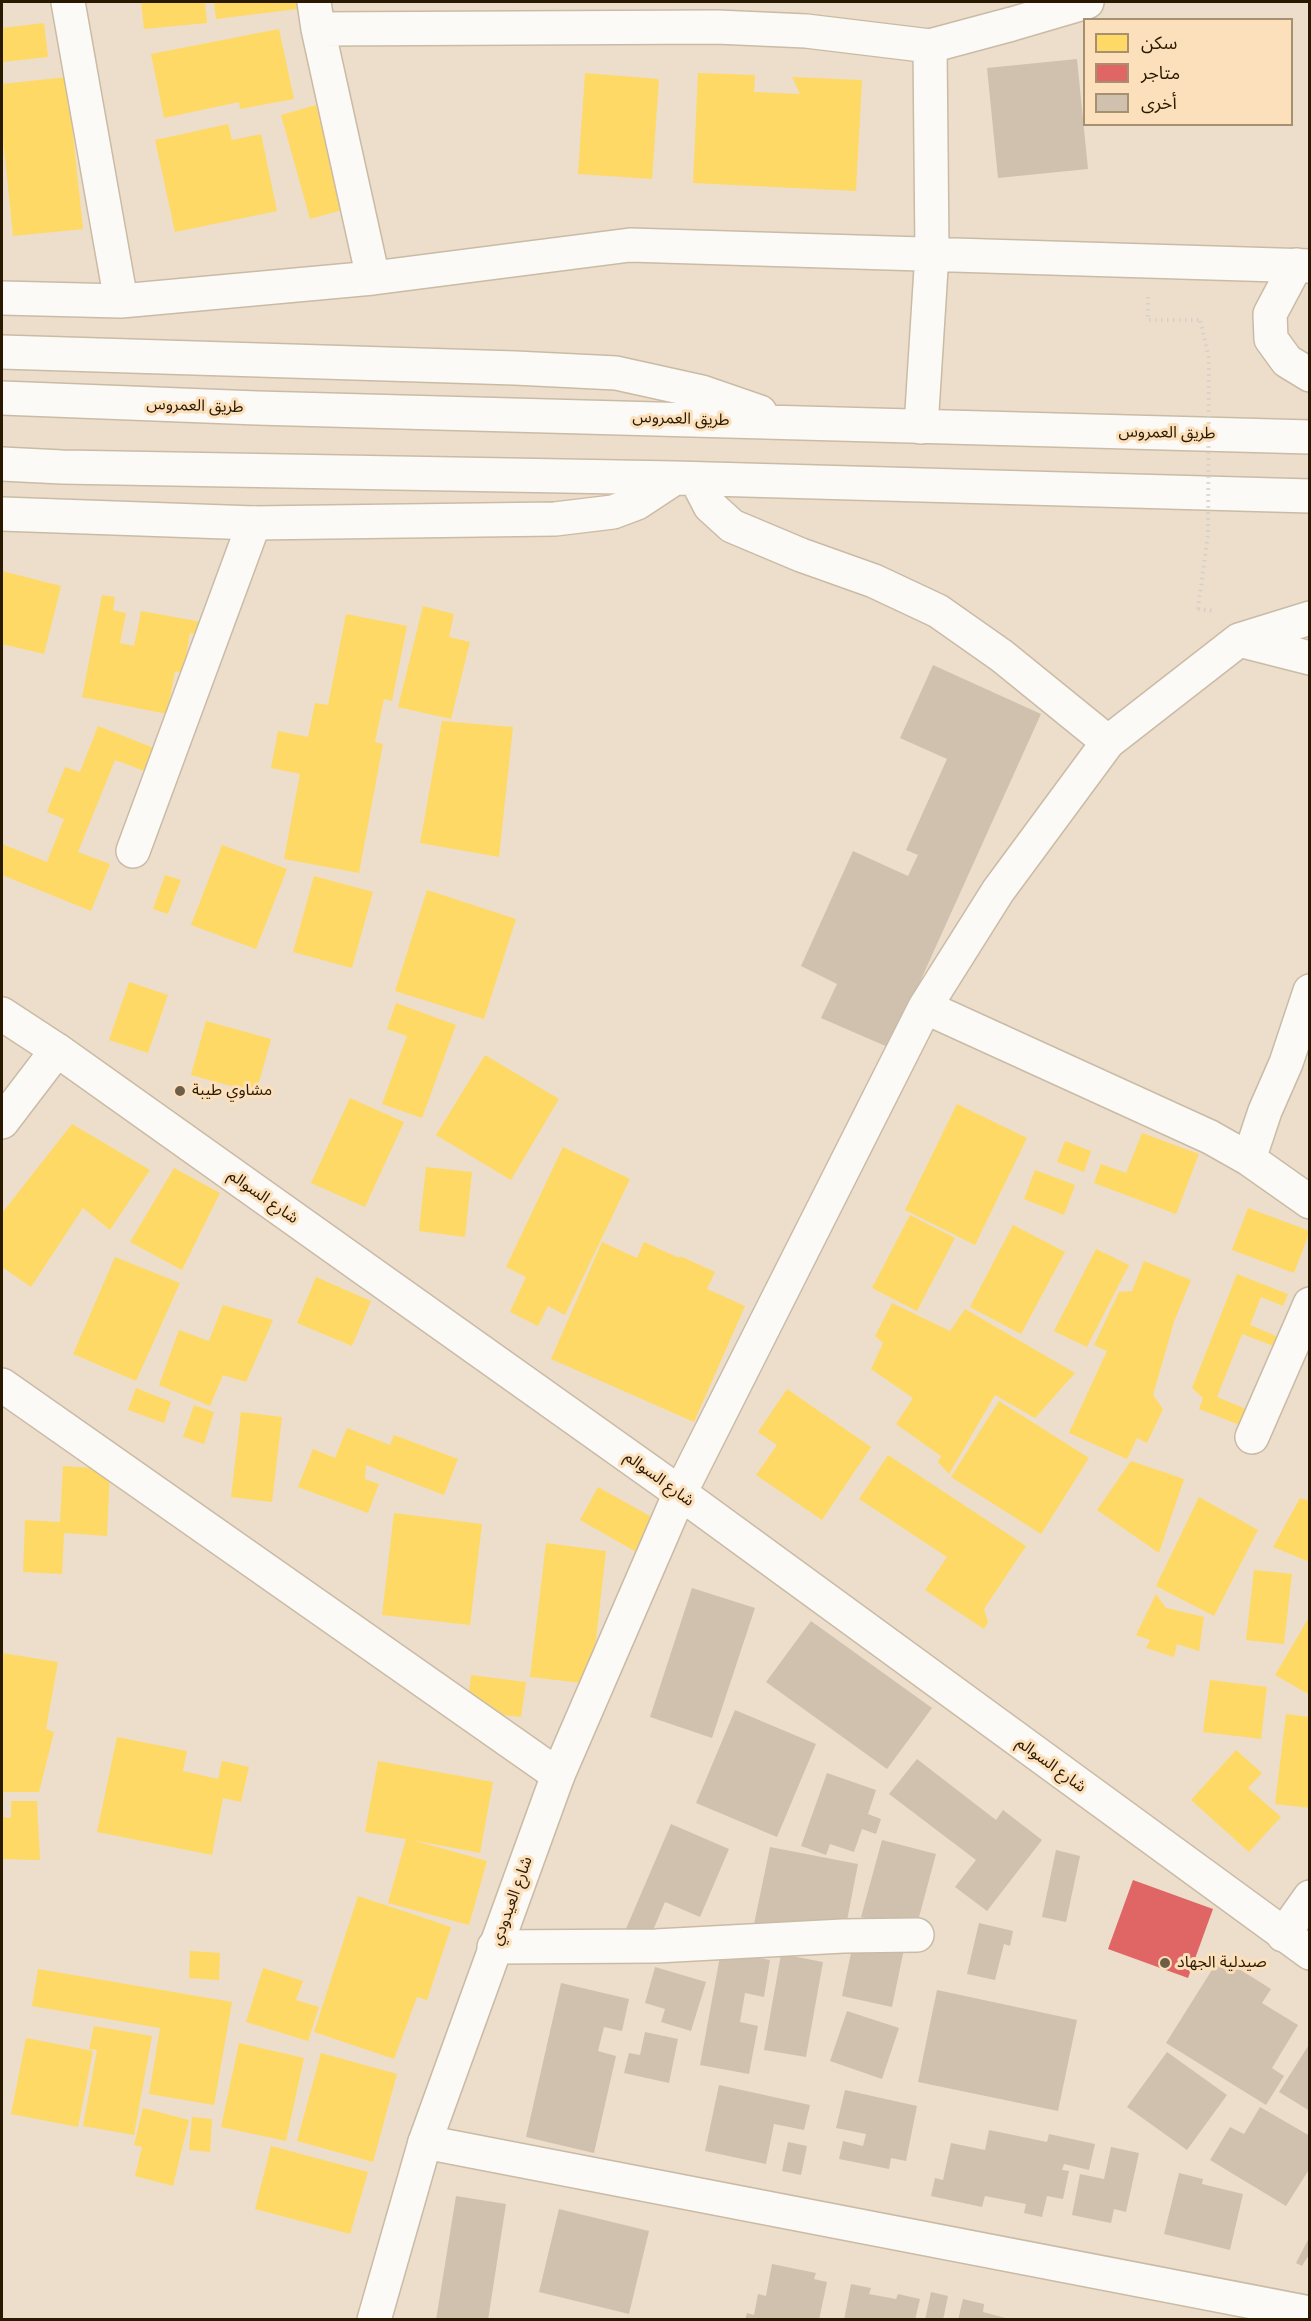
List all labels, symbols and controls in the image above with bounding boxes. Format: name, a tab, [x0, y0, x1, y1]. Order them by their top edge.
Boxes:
legend	[1083, 18, 1293, 126]
text: سكن	[1141, 32, 1177, 54]
text: متاجر	[1141, 62, 1180, 84]
text: أخرى	[1141, 92, 1177, 114]
street label: طريق العمروس	[146, 395, 244, 417]
street label: طريق العمروس	[632, 408, 730, 430]
street label: طريق العمروس	[1118, 423, 1216, 443]
place label: مشاوي طيبة	[192, 1081, 272, 1101]
marker: مشاوي طيبة	[173, 1084, 187, 1098]
street label: شارع السوالم	[224, 1166, 302, 1228]
street label: شارع السوالم	[620, 1447, 698, 1511]
street label: شارع السوالم	[1012, 1733, 1090, 1797]
street label: شارع العيدودي	[487, 1854, 537, 1948]
place label: صيدلية الجهاد	[1177, 1953, 1267, 1973]
marker: صيدلية الجهاد	[1158, 1956, 1172, 1970]

